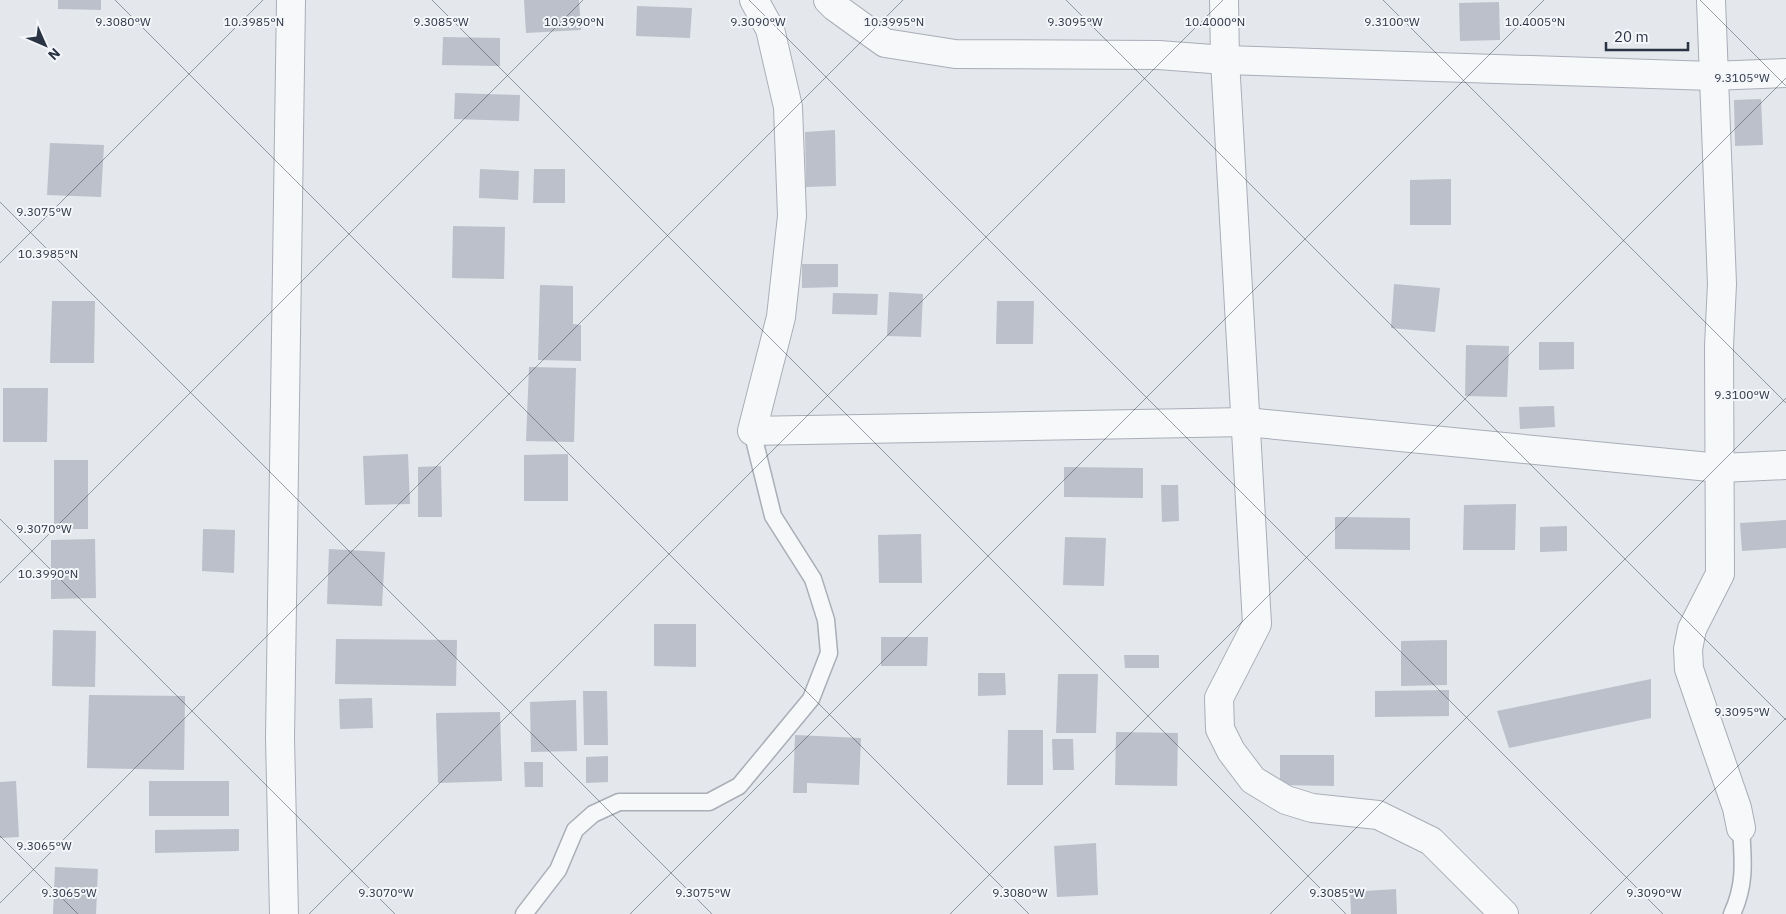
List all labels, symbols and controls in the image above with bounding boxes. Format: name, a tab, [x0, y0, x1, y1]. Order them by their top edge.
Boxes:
text: 9.3080°W	[95, 14, 151, 29]
text: 10.3985°N	[224, 14, 284, 29]
text: 9.3085°W	[413, 14, 469, 29]
text: 10.3990°N	[544, 14, 604, 29]
text: 9.3090°W	[730, 14, 786, 29]
text: 10.3995°N	[864, 14, 924, 29]
text: 9.3095°W	[1047, 14, 1103, 29]
text: 10.4000°N	[1185, 14, 1245, 29]
text: 9.3100°W	[1364, 14, 1420, 29]
text: 10.4005°N	[1505, 14, 1565, 29]
north arrow	[20, 20, 70, 70]
scale bar	[1606, 20, 1688, 52]
text: 20 m	[1614, 27, 1649, 46]
text: N	[44, 44, 64, 64]
text: 9.3105°W	[1714, 70, 1770, 85]
text: 9.3075°W	[16, 204, 72, 219]
text: 10.3985°N	[18, 246, 78, 261]
text: 9.3100°W	[1714, 387, 1770, 402]
text: 9.3070°W	[16, 521, 72, 536]
text: 10.3990°N	[18, 566, 78, 581]
text: 9.3095°W	[1714, 704, 1770, 719]
text: 9.3065°W	[16, 838, 72, 853]
text: 9.3065°W	[41, 885, 97, 900]
text: 9.3070°W	[358, 885, 414, 900]
text: 9.3075°W	[675, 885, 731, 900]
text: 9.3080°W	[992, 885, 1048, 900]
text: 9.3085°W	[1309, 885, 1365, 900]
text: 9.3090°W	[1626, 885, 1682, 900]

